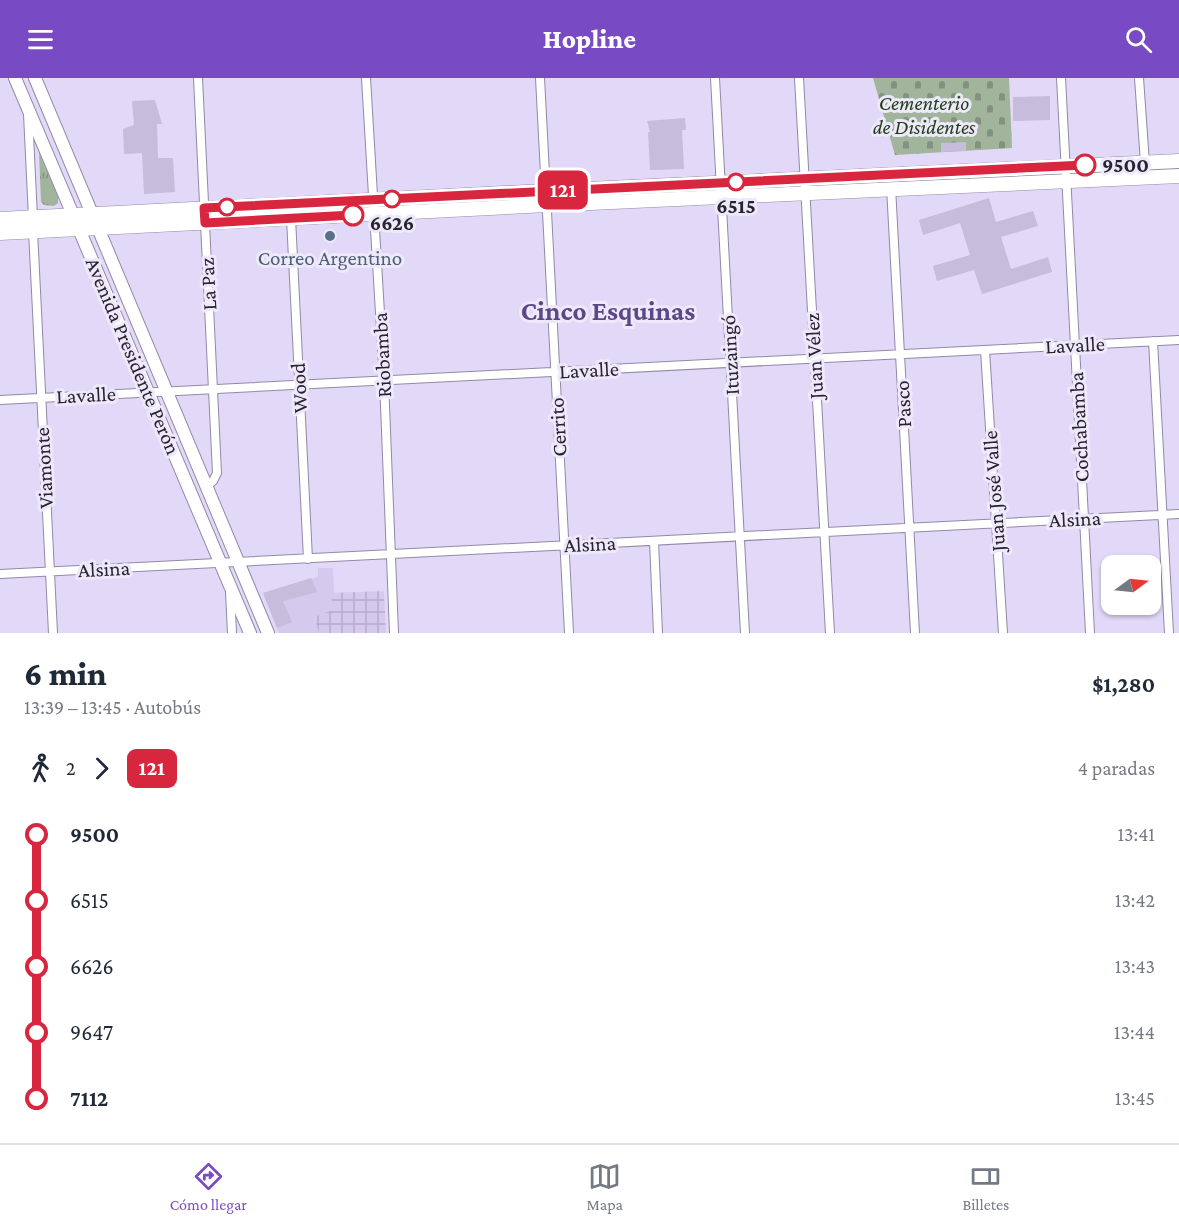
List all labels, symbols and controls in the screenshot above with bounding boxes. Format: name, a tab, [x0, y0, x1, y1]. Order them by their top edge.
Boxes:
icon: menu	[24, 23, 57, 56]
icon: search	[1122, 23, 1155, 56]
text: Hopline	[543, 24, 636, 54]
park label: Cementerio de Disidentes	[873, 91, 976, 139]
place label: 9500	[1102, 153, 1149, 177]
marker: 9500	[1074, 154, 1096, 176]
line badge: 121	[528, 170, 598, 210]
marker: 6515	[727, 173, 745, 191]
text: 121	[550, 178, 576, 202]
marker: 6626	[383, 190, 401, 208]
place label: 6515	[716, 194, 756, 218]
unlabelled marker	[218, 198, 236, 216]
unlabelled marker	[342, 204, 364, 226]
place label: 6626	[370, 211, 414, 235]
marker: Correo Argentino	[323, 229, 337, 243]
place label: Correo Argentino	[258, 246, 402, 270]
street label: Avenida Presidente Perón	[81, 254, 185, 458]
street label: La Paz	[195, 257, 221, 311]
district label: Cinco Esquinas	[521, 296, 695, 326]
street label: Riobamba	[368, 311, 396, 398]
street label: Juan Vélez	[800, 312, 828, 402]
street label: Ituzaingó	[716, 314, 744, 396]
street label: Lavalle	[1045, 331, 1105, 359]
street label: Lavalle	[559, 356, 619, 384]
street label: Wood	[286, 362, 312, 414]
street label: Cochabamba	[1064, 371, 1094, 483]
street label: Pasco	[890, 380, 916, 428]
street label: Lavalle	[56, 381, 116, 409]
street label: Cerrito	[544, 397, 572, 457]
street label: Viamonte	[30, 427, 58, 509]
street label: Juan José Valle	[978, 430, 1010, 554]
street label: Alsina	[1048, 506, 1102, 532]
street label: Alsina	[563, 531, 617, 557]
north arrow	[1101, 555, 1161, 615]
map controls	[1101, 555, 1161, 615]
street label: Alsina	[77, 556, 131, 582]
text: 6 min	[24, 655, 107, 692]
text: $1,280	[1092, 672, 1155, 697]
text: 13:39 – 13:45 · Autobús	[24, 696, 201, 718]
icon: walk	[24, 752, 57, 785]
icon: forward	[85, 752, 118, 785]
text: 121	[139, 756, 165, 780]
text: 2	[66, 757, 76, 779]
text: 4 paradas	[1078, 757, 1155, 779]
text: 9500	[70, 822, 119, 847]
text: 13:41	[1117, 823, 1155, 845]
text: 6515	[70, 888, 109, 913]
text: 13:42	[1115, 889, 1155, 911]
text: 6626	[70, 954, 114, 979]
text: 13:43	[1115, 955, 1155, 977]
text: 9647	[70, 1020, 113, 1045]
text: 13:44	[1114, 1021, 1155, 1043]
text: 7112	[70, 1086, 108, 1111]
text: 13:45	[1115, 1087, 1155, 1109]
tab: Cómo llegar	[170, 1160, 247, 1213]
tab: Mapa	[586, 1160, 623, 1213]
tab: Billetes	[962, 1160, 1009, 1213]

